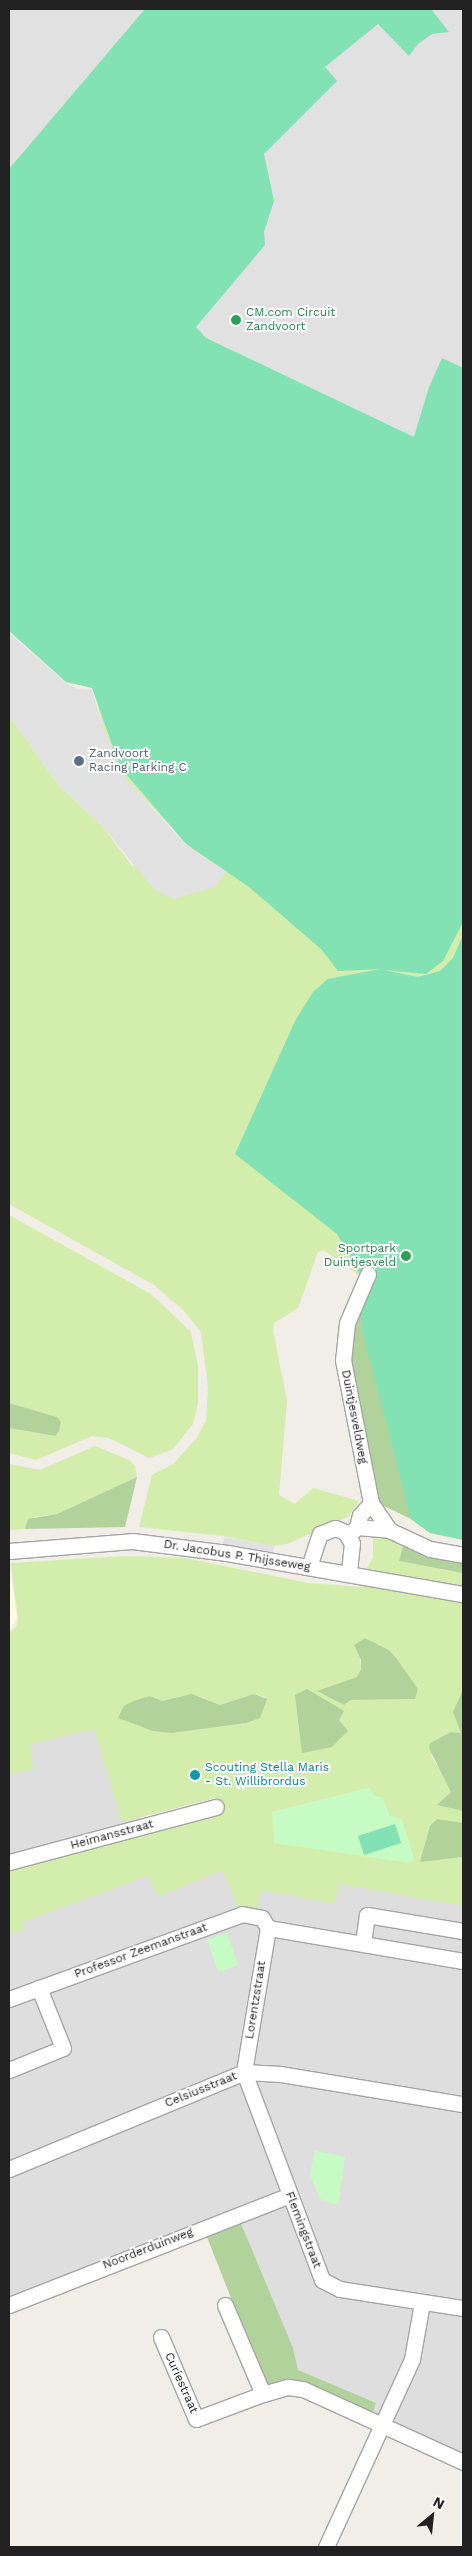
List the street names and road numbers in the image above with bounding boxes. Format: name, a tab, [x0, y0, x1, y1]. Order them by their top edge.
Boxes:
street label: Duintjesveldweg	[338, 1369, 370, 1465]
street label: Dr. Jacobus P. Thijsseweg	[162, 1537, 312, 1575]
street label: Heimansstraat	[69, 1817, 155, 1853]
street label: Professor Zeemanstraat	[72, 1920, 210, 1982]
street label: Lorentzstraat	[243, 1960, 269, 2040]
street label: Celsiusstraat	[163, 2069, 239, 2111]
street label: Flemingstraat	[282, 2190, 324, 2270]
street label: Noorderduinweg	[101, 2225, 195, 2273]
street label: Curiestraat	[161, 2350, 201, 2416]

